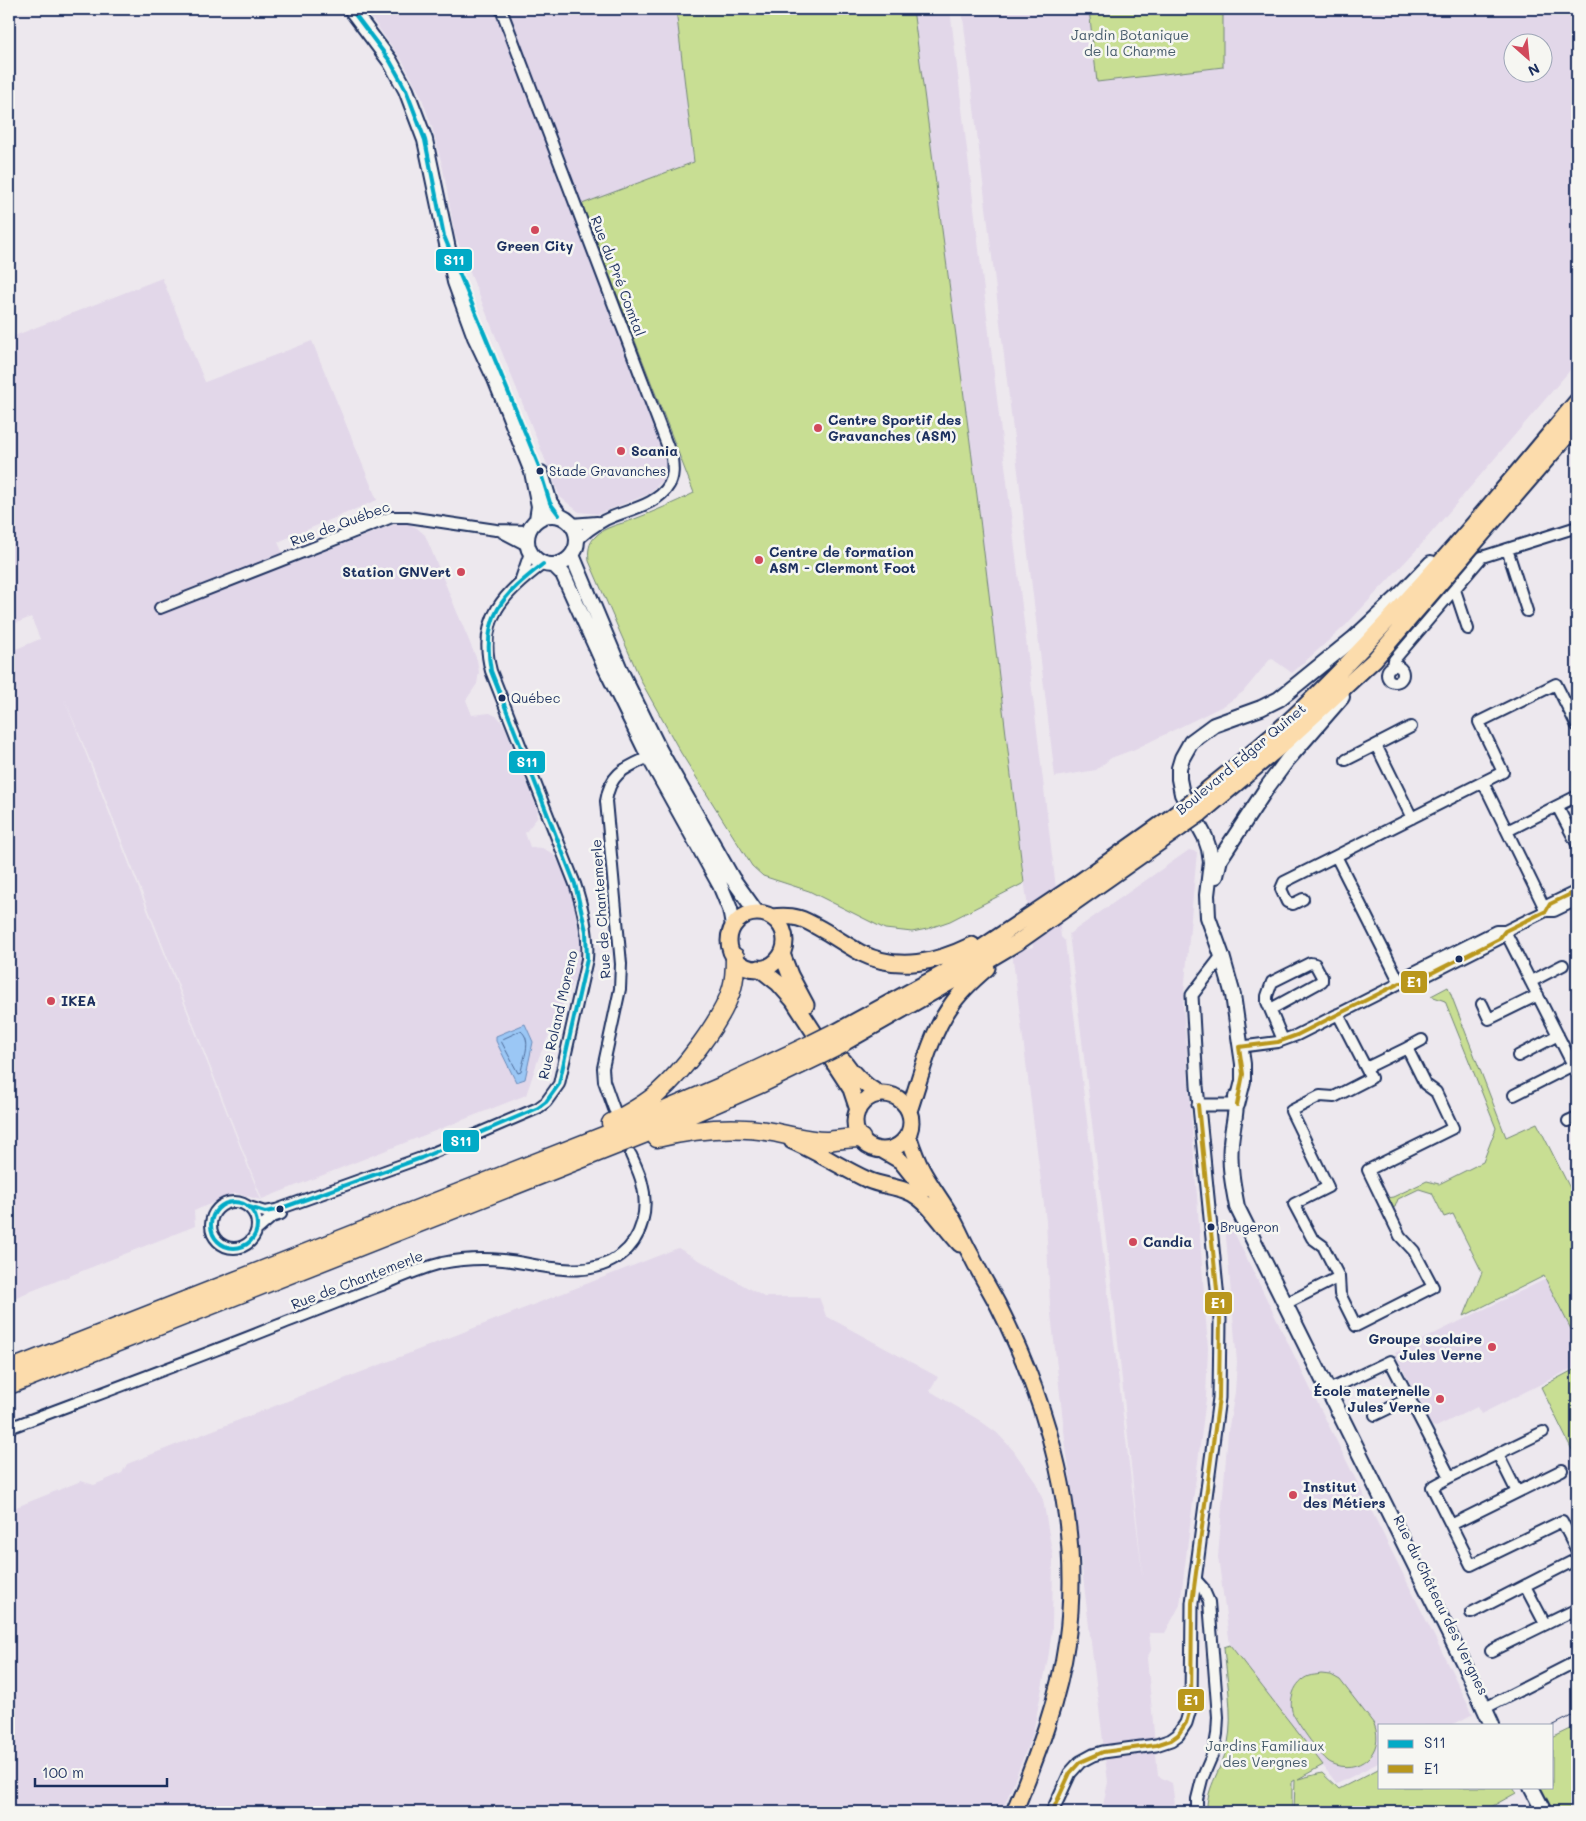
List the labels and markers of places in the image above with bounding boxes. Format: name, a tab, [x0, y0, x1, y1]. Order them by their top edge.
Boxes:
marker: Green City	[529, 224, 541, 236]
place label: Green City	[497, 236, 574, 255]
place label: Centre Sportif des Gravanches (ASM)	[828, 410, 961, 445]
marker: Centre Sportif des Gravanches (ASM)	[812, 422, 824, 434]
place label: Scania	[631, 441, 678, 460]
marker: Scania	[615, 445, 627, 457]
place label: Stade Gravanches	[549, 462, 666, 479]
marker: Stade Gravanches	[535, 466, 545, 476]
place label: Centre de formation ASM - Clermont Foot	[769, 542, 916, 577]
marker: Centre de formation ASM - Clermont Foot	[753, 554, 765, 566]
place label: Station GNVert	[342, 562, 451, 581]
marker: Station GNVert	[455, 566, 467, 578]
place label: Québec	[511, 689, 561, 706]
marker: Québec	[497, 693, 507, 703]
unlabelled marker	[1454, 954, 1464, 964]
place label: IKEA	[61, 991, 96, 1010]
marker: IKEA	[45, 995, 57, 1007]
unlabelled marker	[275, 1204, 285, 1214]
place label: Brugeron	[1220, 1218, 1279, 1235]
marker: Brugeron	[1206, 1222, 1216, 1232]
place label: Candia	[1143, 1232, 1193, 1251]
marker: Candia	[1127, 1236, 1139, 1248]
place label: Groupe scolaire Jules Verne	[1369, 1329, 1482, 1364]
marker: Groupe scolaire Jules Verne	[1486, 1341, 1498, 1353]
place label: École maternelle Jules Verne	[1313, 1381, 1430, 1416]
marker: École maternelle Jules Verne	[1434, 1393, 1446, 1405]
place label: Institut des Métiers	[1303, 1477, 1386, 1512]
marker: Institut des Métiers	[1287, 1489, 1299, 1501]

